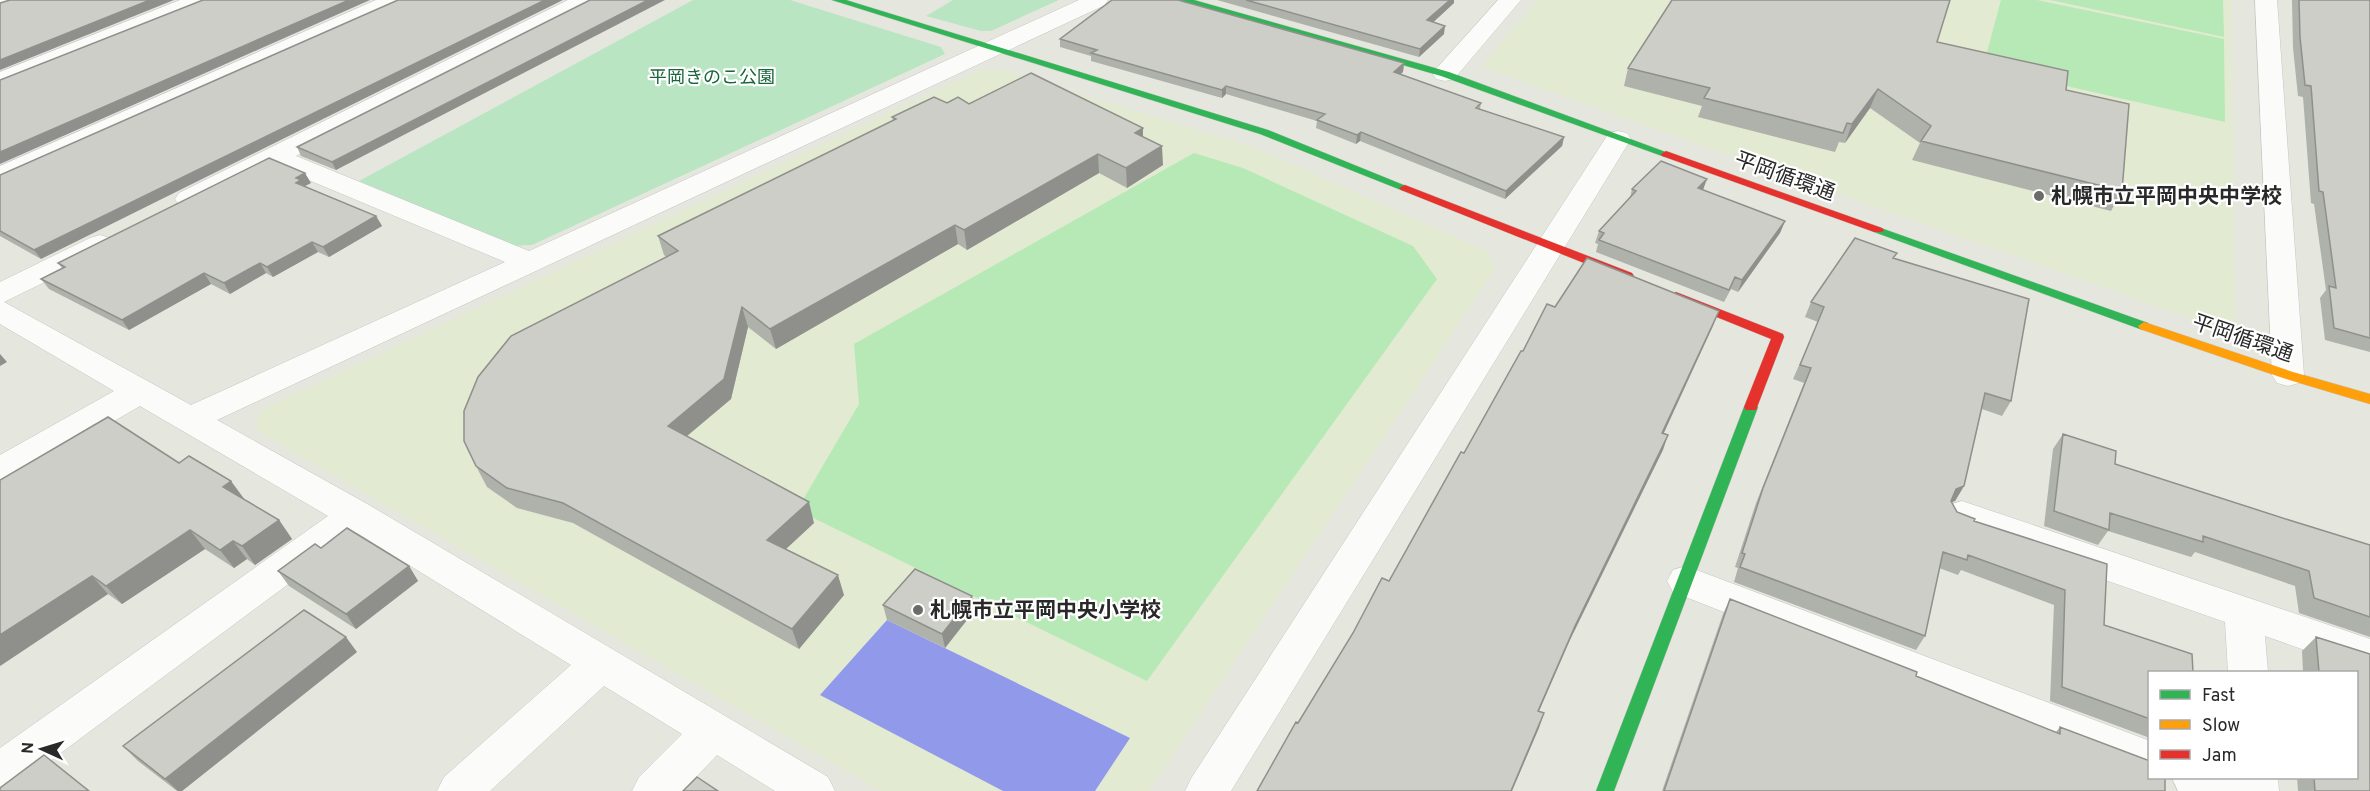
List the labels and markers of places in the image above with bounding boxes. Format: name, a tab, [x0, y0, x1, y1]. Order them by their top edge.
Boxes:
place label: 札幌市立平岡中央中学校	[2051, 184, 2282, 211]
marker: 札幌市立平岡中央中学校	[2032, 189, 2046, 203]
place label: 札幌市立平岡中央小学校	[930, 598, 1161, 625]
marker: 札幌市立平岡中央小学校	[911, 603, 925, 617]

